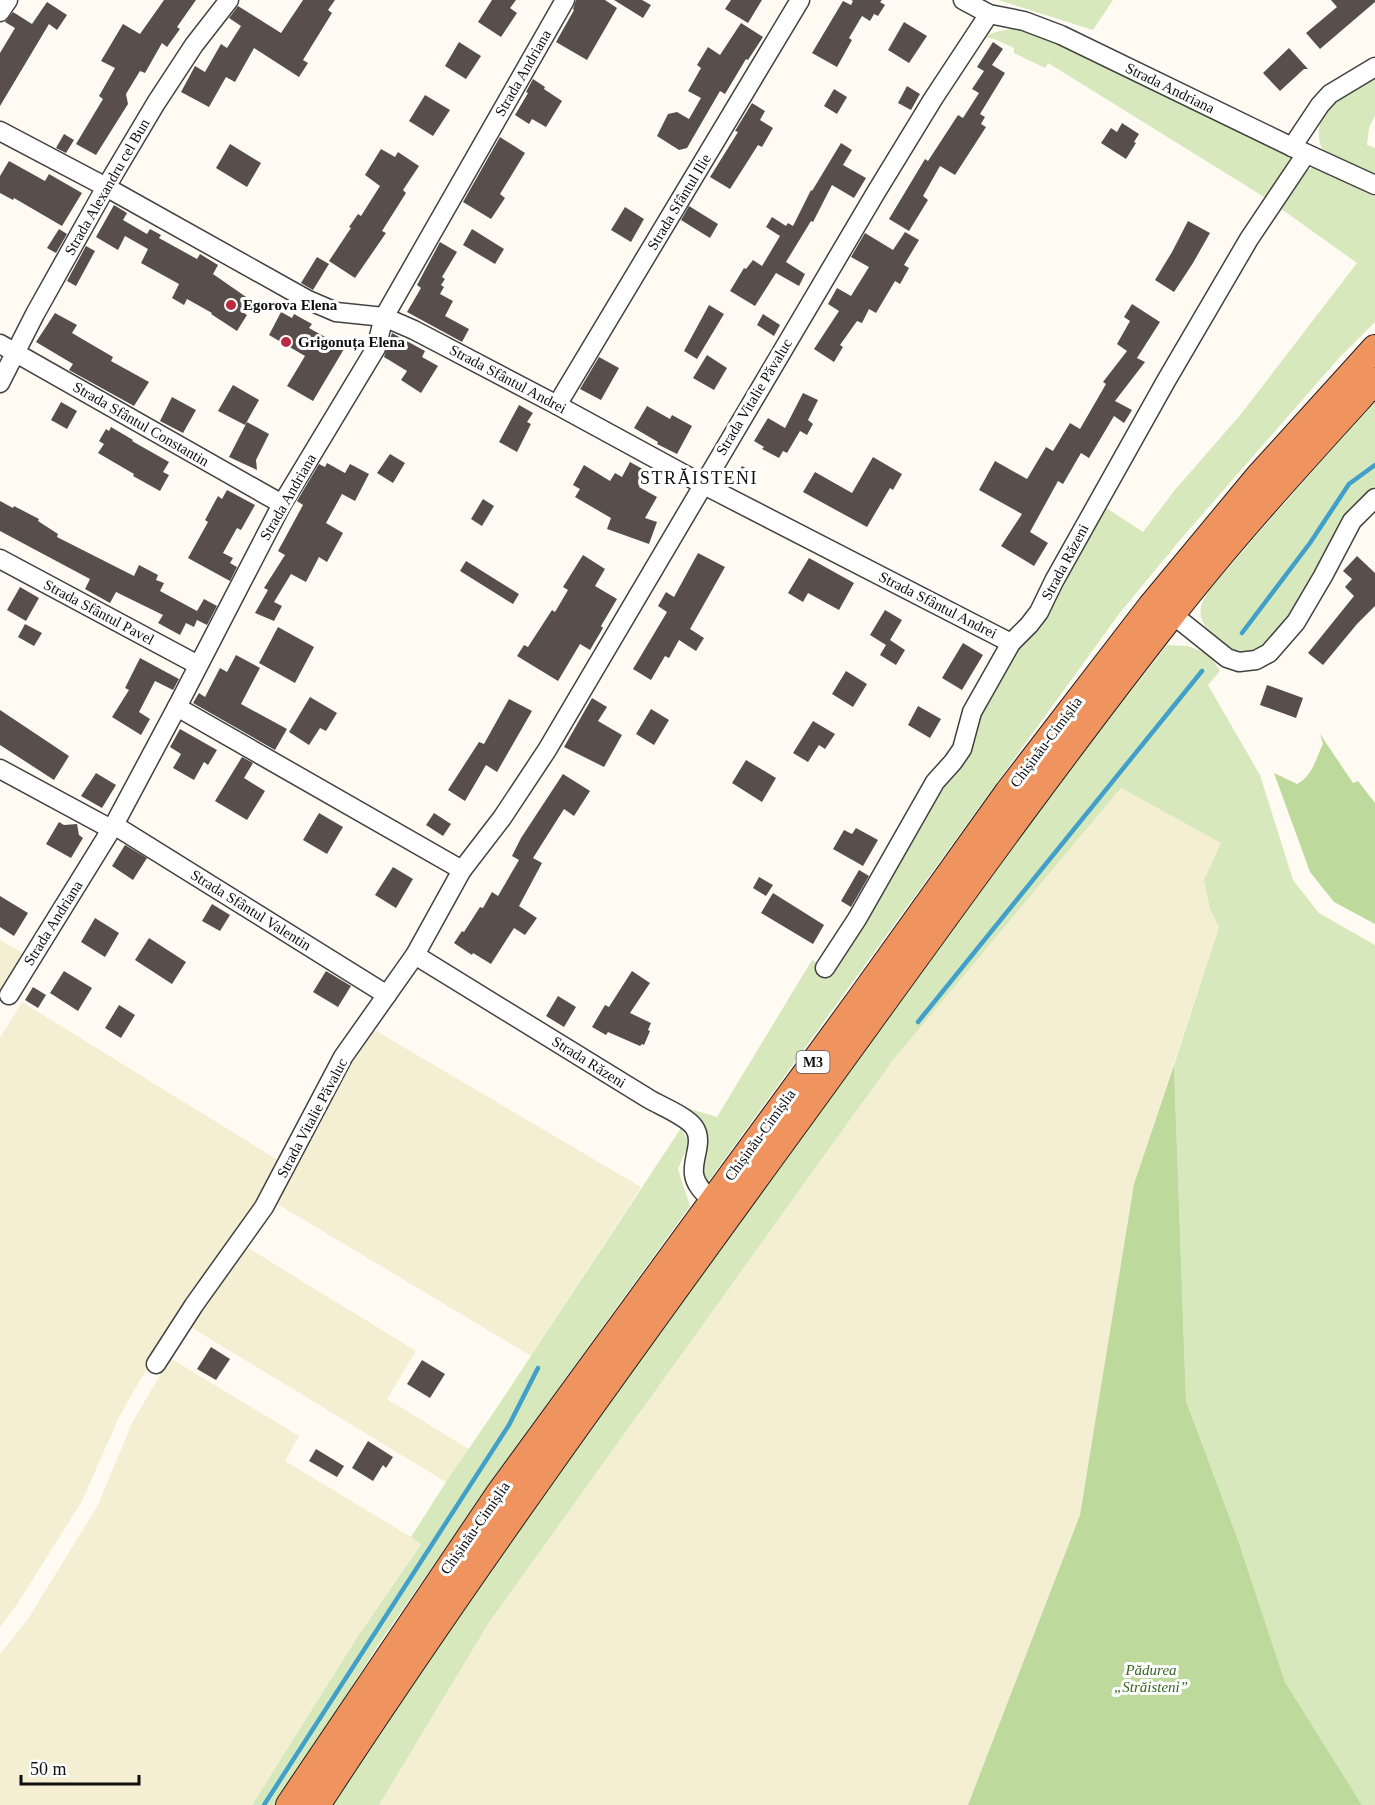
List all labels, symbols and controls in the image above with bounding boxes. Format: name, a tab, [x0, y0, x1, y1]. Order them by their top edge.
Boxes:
street label: Strada Andriana	[492, 27, 554, 119]
street label: Strada Andriana	[1123, 60, 1217, 117]
street label: Strada Alexandru cel Bun	[61, 116, 153, 258]
street label: Strada Sfântul Ilie	[644, 151, 714, 253]
place label: Egorova Elena	[243, 297, 338, 313]
marker: Egorova Elena	[224, 298, 238, 312]
place label: Grigonuța Elena	[298, 334, 406, 351]
marker: Grigonuța Elena	[279, 335, 293, 349]
street label: Strada Vitalie Păvaluc	[713, 336, 795, 458]
street label: Strada Sfântul Andrei	[447, 341, 569, 417]
street label: Strada Sfântul Constantin	[70, 379, 212, 470]
street label: Strada Andriana	[257, 451, 319, 543]
district label: STRĂISTENI	[640, 468, 758, 488]
street label: Strada Răzeni	[1038, 521, 1092, 603]
street label: Strada Sfântul Andrei	[876, 568, 1000, 642]
street label: Strada Sfântul Pavel	[41, 576, 157, 648]
street label: Chișinău-Cimișlia	[1007, 693, 1086, 791]
street label: Strada Sfântul Valentin	[188, 866, 315, 954]
street label: Strada Andriana	[20, 877, 86, 968]
street label: Strada Răzeni	[549, 1033, 629, 1091]
road number: M3	[796, 1051, 830, 1073]
street label: Strada Vitalie Păvaluc	[274, 1055, 350, 1180]
street label: Chișinău-Cimișlia	[721, 1086, 800, 1184]
street label: Chișinău-Cimișlia	[437, 1478, 514, 1578]
park label: Pădurea „Străisteni”	[1114, 1662, 1188, 1695]
scale bar	[21, 1748, 140, 1786]
text: 50 m	[30, 1759, 67, 1779]

